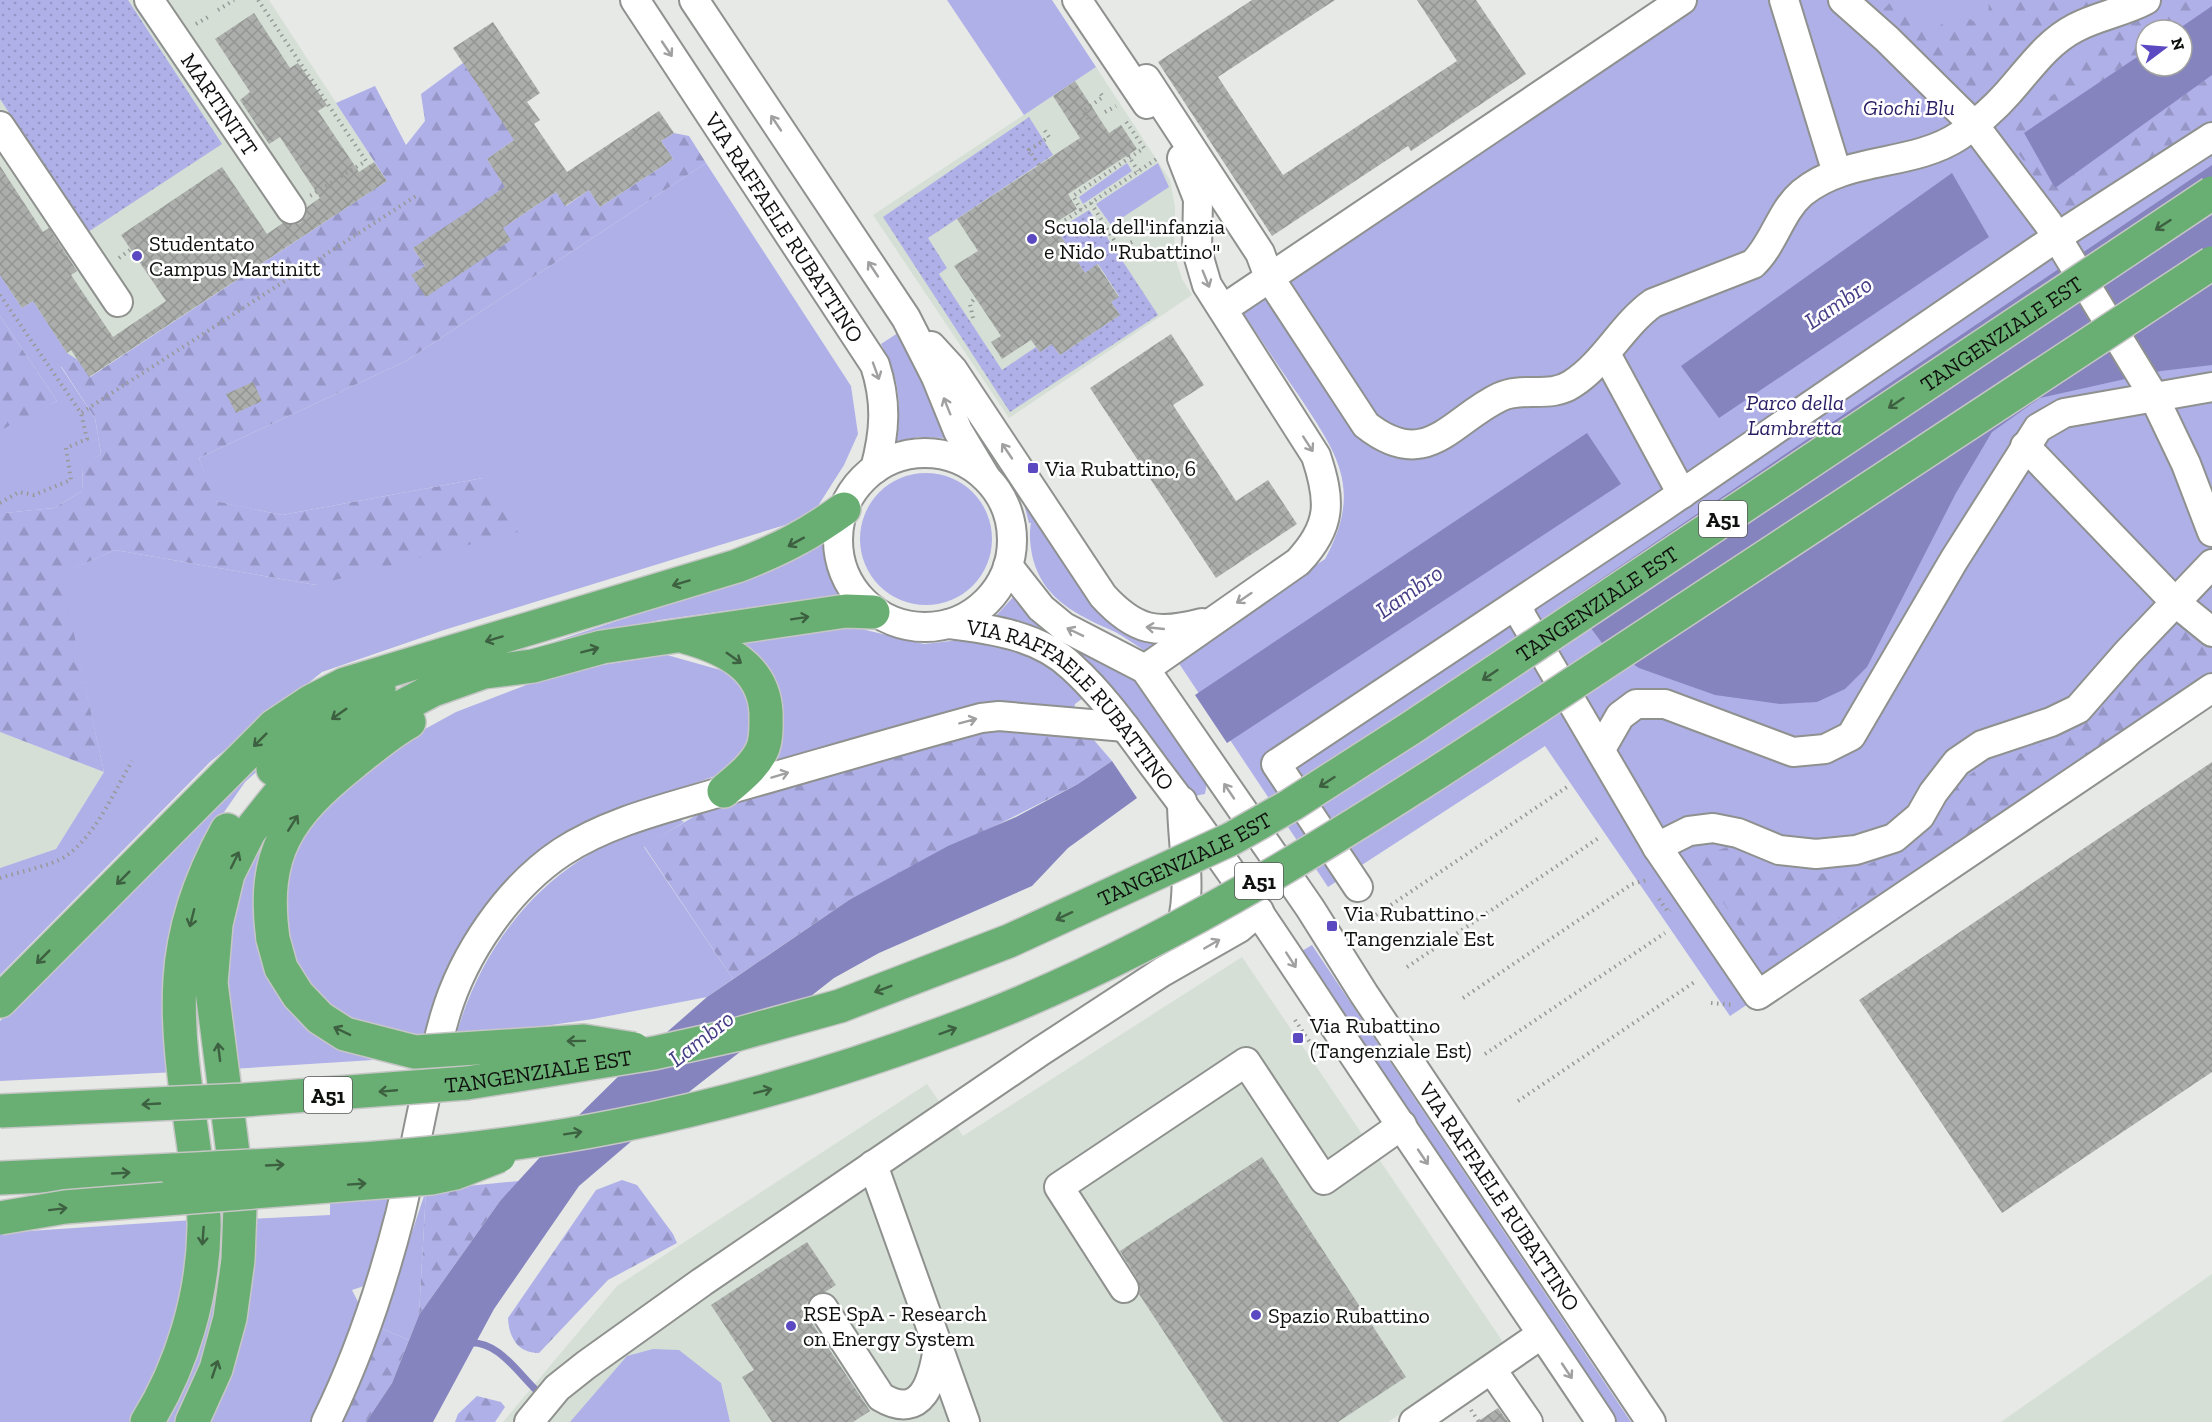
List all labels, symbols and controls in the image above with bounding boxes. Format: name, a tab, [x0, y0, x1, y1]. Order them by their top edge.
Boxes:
north arrow	[2134, 18, 2194, 78]
text: N	[2167, 36, 2189, 52]
one-way arrow	[661, 40, 673, 56]
street label: MARTINITT	[175, 48, 264, 161]
park label: Giochi Blu	[1863, 94, 1955, 121]
street label: VIA RAFFAELE RUBATTINO	[698, 106, 870, 347]
one-way arrow	[770, 115, 782, 131]
place label: Scuola dell'infanzia e Nido "Rubattino"	[1044, 213, 1226, 265]
one-way arrow	[2155, 219, 2172, 231]
place label: Studentato Campus Martinitt	[149, 230, 321, 282]
marker: Scuola dell'infanzia e Nido "Rubattino"	[1025, 232, 1039, 246]
marker: Studentato Campus Martinitt	[130, 249, 144, 263]
one-way arrow	[867, 261, 879, 278]
one-way arrow	[1201, 269, 1212, 288]
water label: Lambro	[1799, 269, 1877, 335]
street label: TANGENZIALE EST	[1915, 270, 2088, 398]
one-way arrow	[872, 361, 883, 380]
park label: Parco della Lambretta	[1746, 389, 1844, 441]
one-way arrow	[941, 397, 952, 416]
one-way arrow	[1888, 397, 1905, 409]
one-way arrow	[1302, 436, 1315, 453]
one-way arrow	[1001, 443, 1013, 460]
place label: Via Rubattino, 6	[1044, 455, 1196, 482]
marker: Via Rubattino, 6	[1026, 461, 1040, 475]
road number: A51	[1699, 501, 1747, 537]
one-way arrow	[788, 536, 805, 548]
street label: TANGENZIALE EST	[1511, 540, 1684, 667]
water label: Lambro	[1370, 557, 1448, 625]
one-way arrow	[672, 578, 691, 589]
one-way arrow	[1236, 593, 1253, 605]
one-way arrow	[790, 612, 810, 623]
street label: VIA RAFFAELE RUBATTINO	[964, 613, 1181, 795]
one-way arrow	[1145, 623, 1165, 634]
one-way arrow	[1066, 626, 1084, 638]
one-way arrow	[485, 634, 504, 645]
one-way arrow	[580, 644, 599, 656]
one-way arrow	[725, 652, 741, 664]
one-way arrow	[1482, 669, 1498, 681]
one-way arrow	[331, 708, 347, 720]
one-way arrow	[958, 715, 977, 726]
one-way arrow	[253, 732, 268, 747]
one-way arrow	[770, 769, 789, 780]
one-way arrow	[1319, 776, 1335, 788]
one-way arrow	[1223, 783, 1235, 799]
street label: TANGENZIALE EST	[1093, 805, 1276, 912]
one-way arrow	[287, 815, 299, 832]
one-way arrow	[230, 852, 241, 870]
road number: A51	[1235, 863, 1283, 899]
one-way arrow	[115, 870, 130, 885]
place label: Via Rubattino - Tangenziale Est	[1343, 900, 1495, 952]
one-way arrow	[185, 908, 197, 927]
one-way arrow	[1055, 911, 1073, 922]
marker: Via Rubattino - Tangenziale Est	[1325, 919, 1339, 933]
one-way arrow	[1203, 938, 1220, 950]
one-way arrow	[36, 950, 51, 965]
one-way arrow	[1285, 951, 1297, 968]
one-way arrow	[874, 985, 893, 996]
water label: Lambro	[662, 1003, 740, 1073]
place label: Via Rubattino (Tangenziale Est)	[1309, 1012, 1472, 1064]
one-way arrow	[334, 1025, 352, 1036]
one-way arrow	[939, 1025, 957, 1036]
marker: Via Rubattino (Tangenziale Est)	[1291, 1031, 1305, 1045]
one-way arrow	[566, 1035, 586, 1047]
one-way arrow	[213, 1042, 224, 1062]
street label: TANGENZIALE EST	[443, 1043, 634, 1098]
street label: VIA RAFFAELE RUBATTINO	[1413, 1076, 1586, 1316]
road number: A51	[304, 1077, 352, 1113]
one-way arrow	[753, 1085, 772, 1097]
one-way arrow	[378, 1086, 398, 1097]
one-way arrow	[142, 1099, 162, 1110]
one-way arrow	[562, 1128, 582, 1139]
one-way arrow	[1417, 1148, 1429, 1165]
one-way arrow	[264, 1160, 284, 1171]
one-way arrow	[111, 1167, 131, 1178]
one-way arrow	[346, 1179, 366, 1190]
one-way arrow	[47, 1203, 67, 1214]
one-way arrow	[198, 1226, 209, 1245]
place label: RSE SpA - Research on Energy System	[803, 1300, 988, 1352]
place label: Spazio Rubattino	[1268, 1302, 1430, 1329]
marker: Spazio Rubattino	[1249, 1308, 1263, 1322]
marker: RSE SpA - Research on Energy System	[784, 1319, 798, 1333]
one-way arrow	[210, 1359, 221, 1378]
one-way arrow	[1561, 1362, 1573, 1379]

